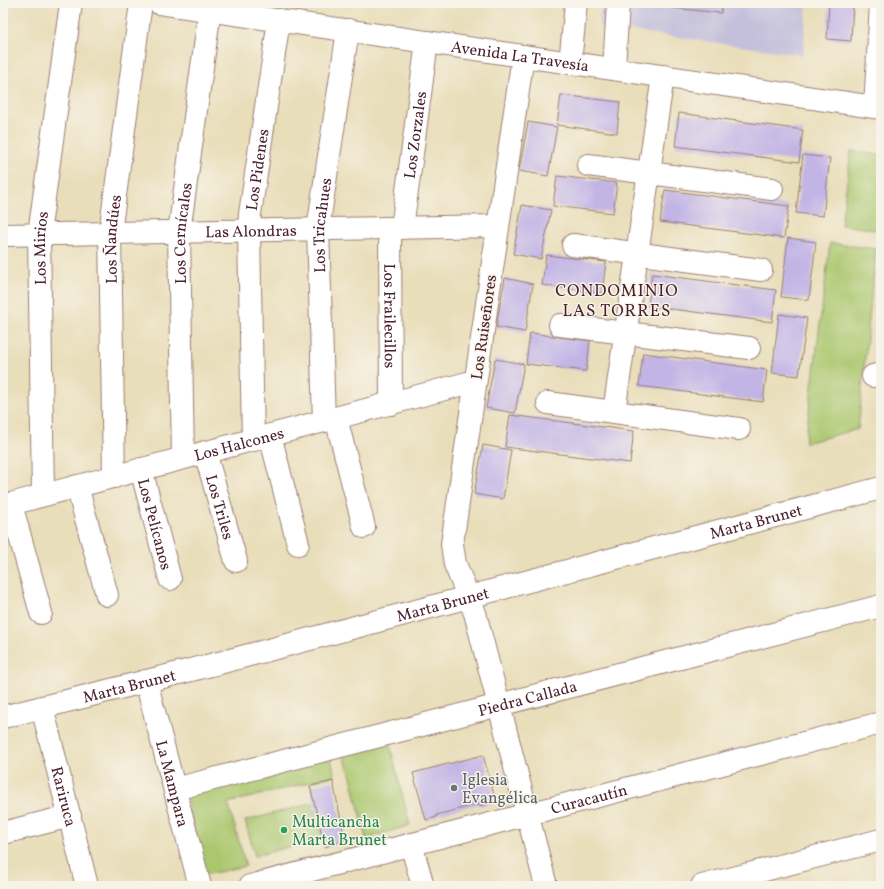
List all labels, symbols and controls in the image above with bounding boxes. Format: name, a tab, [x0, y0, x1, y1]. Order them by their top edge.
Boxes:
street label: Avenida La Travesía	[450, 37, 590, 78]
street label: Los Zorzales	[400, 90, 433, 180]
street label: Los Pidenes	[242, 127, 276, 212]
street label: Los Tricahues	[309, 176, 339, 273]
street label: Los Cernícalos	[170, 181, 199, 284]
street label: Los Ñandúes	[101, 193, 128, 284]
street label: Los Mirios	[30, 210, 55, 285]
street label: Las Alondras	[205, 221, 297, 244]
street label: Los Frailecillos	[377, 263, 400, 369]
street label: Los Ruiseñores	[467, 273, 503, 381]
district label: CONDOMINIO LAS TORRES	[555, 280, 679, 323]
street label: Los Halcones	[192, 423, 287, 468]
street label: Los Triles	[199, 472, 238, 543]
street label: Los Pelícanos	[131, 476, 176, 573]
street label: Marta Brunet	[708, 500, 805, 546]
street label: Marta Brunet	[394, 583, 492, 629]
street label: Marta Brunet	[81, 665, 179, 710]
street label: Piedra Callada	[476, 676, 580, 723]
street label: La Mampara	[149, 738, 193, 830]
street label: Rariruca	[44, 764, 81, 829]
place label: Iglesia Evangélica	[462, 770, 538, 810]
street label: Curacautín	[549, 780, 630, 821]
marker: Iglesia Evangélica	[449, 783, 459, 793]
place label: Multicancha Marta Brunet	[292, 812, 387, 852]
marker: Multicancha Marta Brunet	[279, 825, 289, 835]

